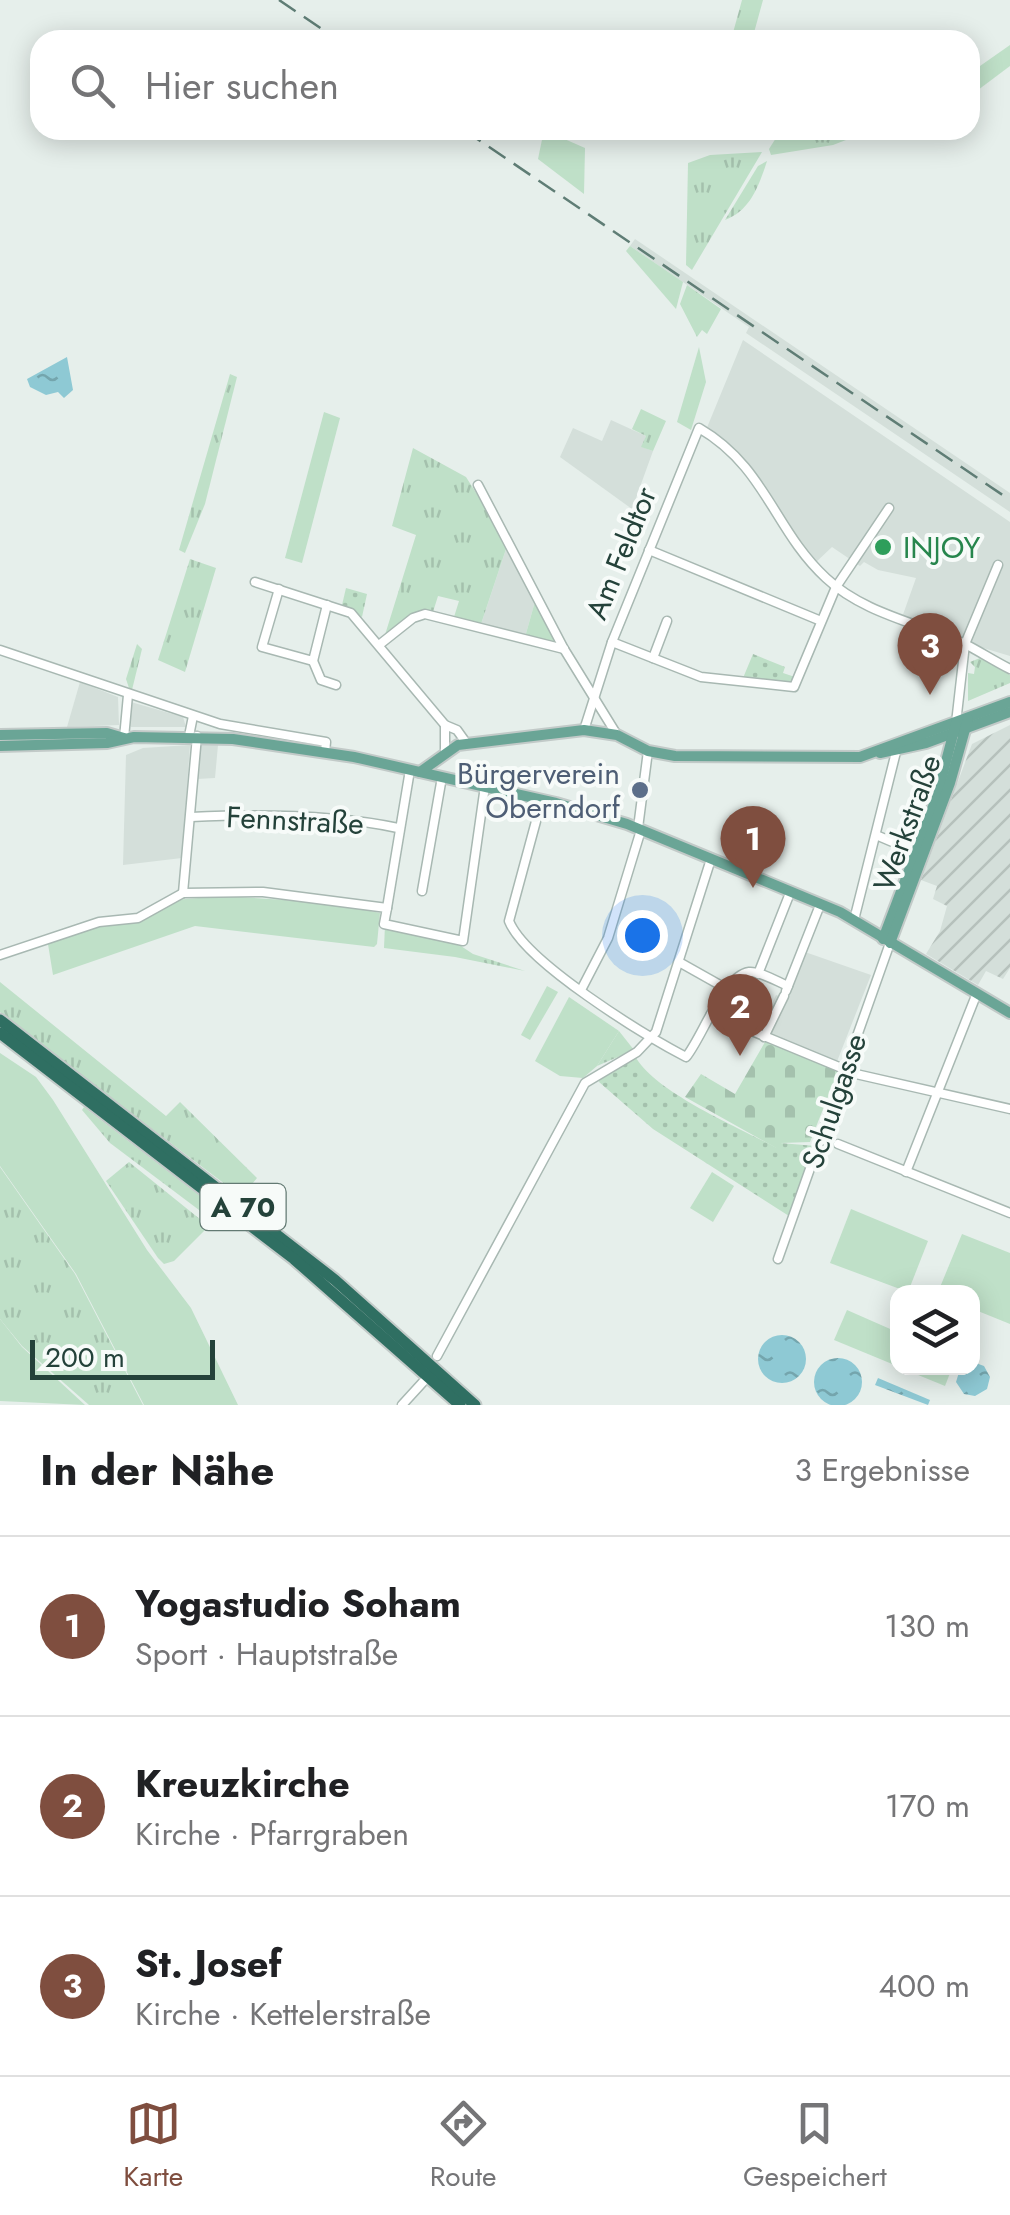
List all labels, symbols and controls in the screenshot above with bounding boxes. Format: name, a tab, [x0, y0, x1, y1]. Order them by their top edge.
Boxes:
search box	[30, 30, 980, 140]
icon: search	[65, 58, 120, 113]
text: Hier suchen	[145, 58, 339, 113]
street label: Am Feldtor	[575, 480, 667, 626]
place label: INJOY	[903, 526, 981, 569]
marker: INJOY	[872, 536, 894, 558]
pin: 3	[898, 612, 962, 695]
street label: Werkstraße	[862, 749, 952, 897]
place label: Bürgerverein Oberndorf	[457, 752, 621, 829]
marker: Bürgerverein Oberndorf	[629, 779, 651, 801]
street label: Fennstraße	[225, 795, 365, 845]
pin: 1	[720, 806, 786, 888]
your location	[617, 910, 668, 961]
pin: 2	[708, 974, 772, 1056]
street label: Schulgasse	[791, 1028, 877, 1174]
road number: A 70	[200, 1184, 286, 1230]
map controls	[890, 1285, 980, 1375]
button: layers	[890, 1285, 980, 1375]
scale bar	[30, 1335, 215, 1380]
text: 200 m	[45, 1337, 125, 1378]
text: In der Nähe	[40, 1440, 274, 1501]
text: 3 Ergebnisse	[794, 1447, 970, 1493]
text: Yogastudio Soham	[135, 1576, 461, 1631]
text: 1	[64, 1603, 81, 1649]
text: 130 m	[884, 1603, 970, 1649]
text: Sport · Hauptstraße	[135, 1631, 398, 1677]
text: Kreuzkirche	[135, 1756, 350, 1811]
text: 2	[62, 1783, 83, 1829]
text: 170 m	[885, 1783, 970, 1829]
text: Kirche · Pfarrgraben	[135, 1811, 409, 1857]
text: St. Josef	[135, 1936, 282, 1991]
text: 3	[63, 1963, 82, 2009]
text: 400 m	[878, 1963, 970, 2009]
text: Kirche · Kettelerstraße	[135, 1991, 431, 2037]
tab: Karte	[123, 2096, 183, 2197]
tab: Route	[430, 2096, 496, 2197]
tab: Gespeichert	[743, 2096, 887, 2197]

